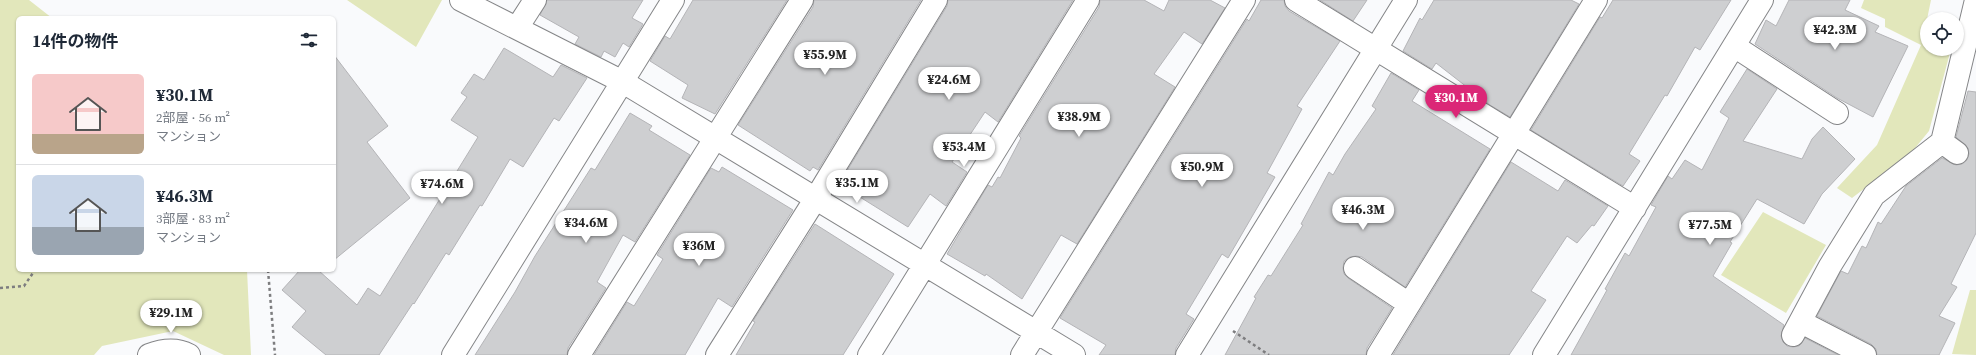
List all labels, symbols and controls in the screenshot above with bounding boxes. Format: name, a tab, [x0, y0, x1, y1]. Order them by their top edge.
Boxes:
map controls	[1920, 12, 1964, 56]
button: locate	[1920, 12, 1964, 56]
pin: ¥42.3M	[1802, 17, 1868, 51]
text: ¥42.3M	[1813, 21, 1857, 38]
text: 14件の物件	[32, 29, 118, 53]
icon: filters	[298, 29, 320, 51]
pin: ¥55.9M	[792, 42, 858, 76]
text: ¥55.9M	[803, 46, 847, 63]
pin: ¥24.6M	[916, 67, 982, 101]
text: ¥24.6M	[927, 71, 971, 88]
text: ¥30.1M	[156, 83, 213, 107]
pin: ¥30.1M	[1423, 85, 1489, 119]
text: ¥30.1M	[1434, 89, 1478, 106]
icon: home	[64, 90, 112, 138]
pin: ¥38.9M	[1046, 104, 1112, 138]
text: ¥38.9M	[1057, 108, 1101, 125]
text: 2部屋 · 56 m²	[156, 109, 230, 126]
text: マンション	[156, 128, 221, 145]
pin: ¥53.4M	[931, 134, 997, 168]
text: ¥53.4M	[942, 138, 986, 155]
pin: ¥50.9M	[1169, 154, 1235, 188]
text: ¥50.9M	[1180, 158, 1224, 175]
pin: ¥35.1M	[824, 170, 890, 204]
pin: ¥74.6M	[409, 171, 475, 205]
text: ¥35.1M	[835, 174, 879, 191]
text: ¥74.6M	[420, 175, 464, 192]
text: ¥46.3M	[156, 184, 213, 208]
icon: home	[64, 191, 112, 239]
pin: ¥46.3M	[1330, 197, 1396, 231]
text: ¥46.3M	[1341, 201, 1385, 218]
text: 3部屋 · 83 m²	[156, 210, 230, 227]
pin: ¥34.6M	[553, 210, 619, 244]
pin: ¥77.5M	[1677, 212, 1743, 246]
text: ¥34.6M	[564, 214, 608, 231]
text: ¥77.5M	[1688, 216, 1732, 233]
text: マンション	[156, 229, 221, 246]
pin: ¥36M	[675, 233, 723, 267]
text: ¥36M	[683, 237, 715, 254]
pin: ¥29.1M	[138, 300, 204, 334]
text: ¥29.1M	[149, 304, 193, 321]

